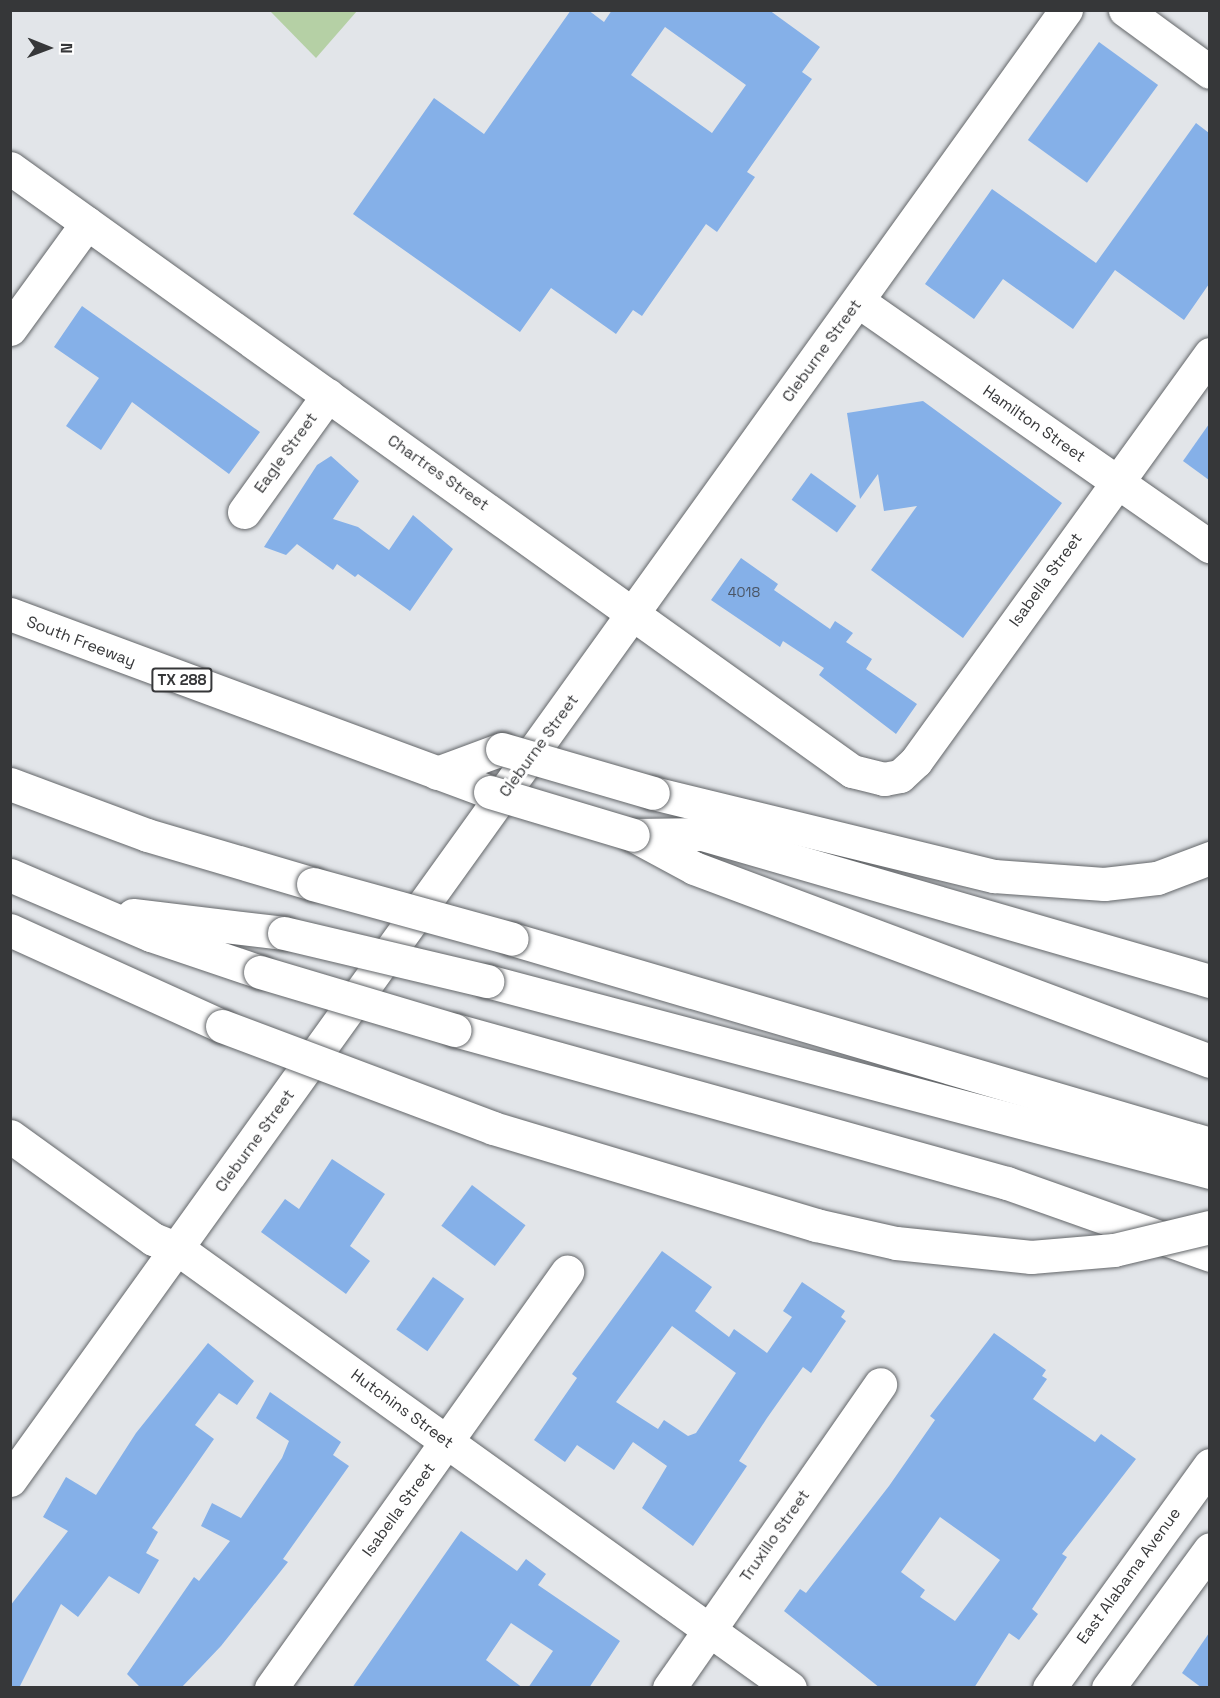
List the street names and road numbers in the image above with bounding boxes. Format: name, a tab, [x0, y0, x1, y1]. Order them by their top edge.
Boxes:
street label: Cleburne Street	[778, 296, 866, 406]
street label: Hamilton Street	[979, 381, 1089, 467]
street label: Eagle Street	[250, 409, 322, 497]
street label: Chartres Street	[384, 431, 492, 515]
street label: Isabella Street	[1006, 529, 1086, 631]
street label: South Freeway	[24, 612, 138, 672]
road number: TX 288	[150, 668, 213, 692]
street label: Cleburne Street	[495, 691, 583, 801]
street label: Cleburne Street	[211, 1086, 299, 1196]
street label: Hutchins Street	[347, 1365, 457, 1453]
street label: Isabella Street	[359, 1459, 439, 1561]
street label: Truxillo Street	[736, 1486, 814, 1586]
street label: East Alabama Avenue	[1073, 1504, 1185, 1648]

